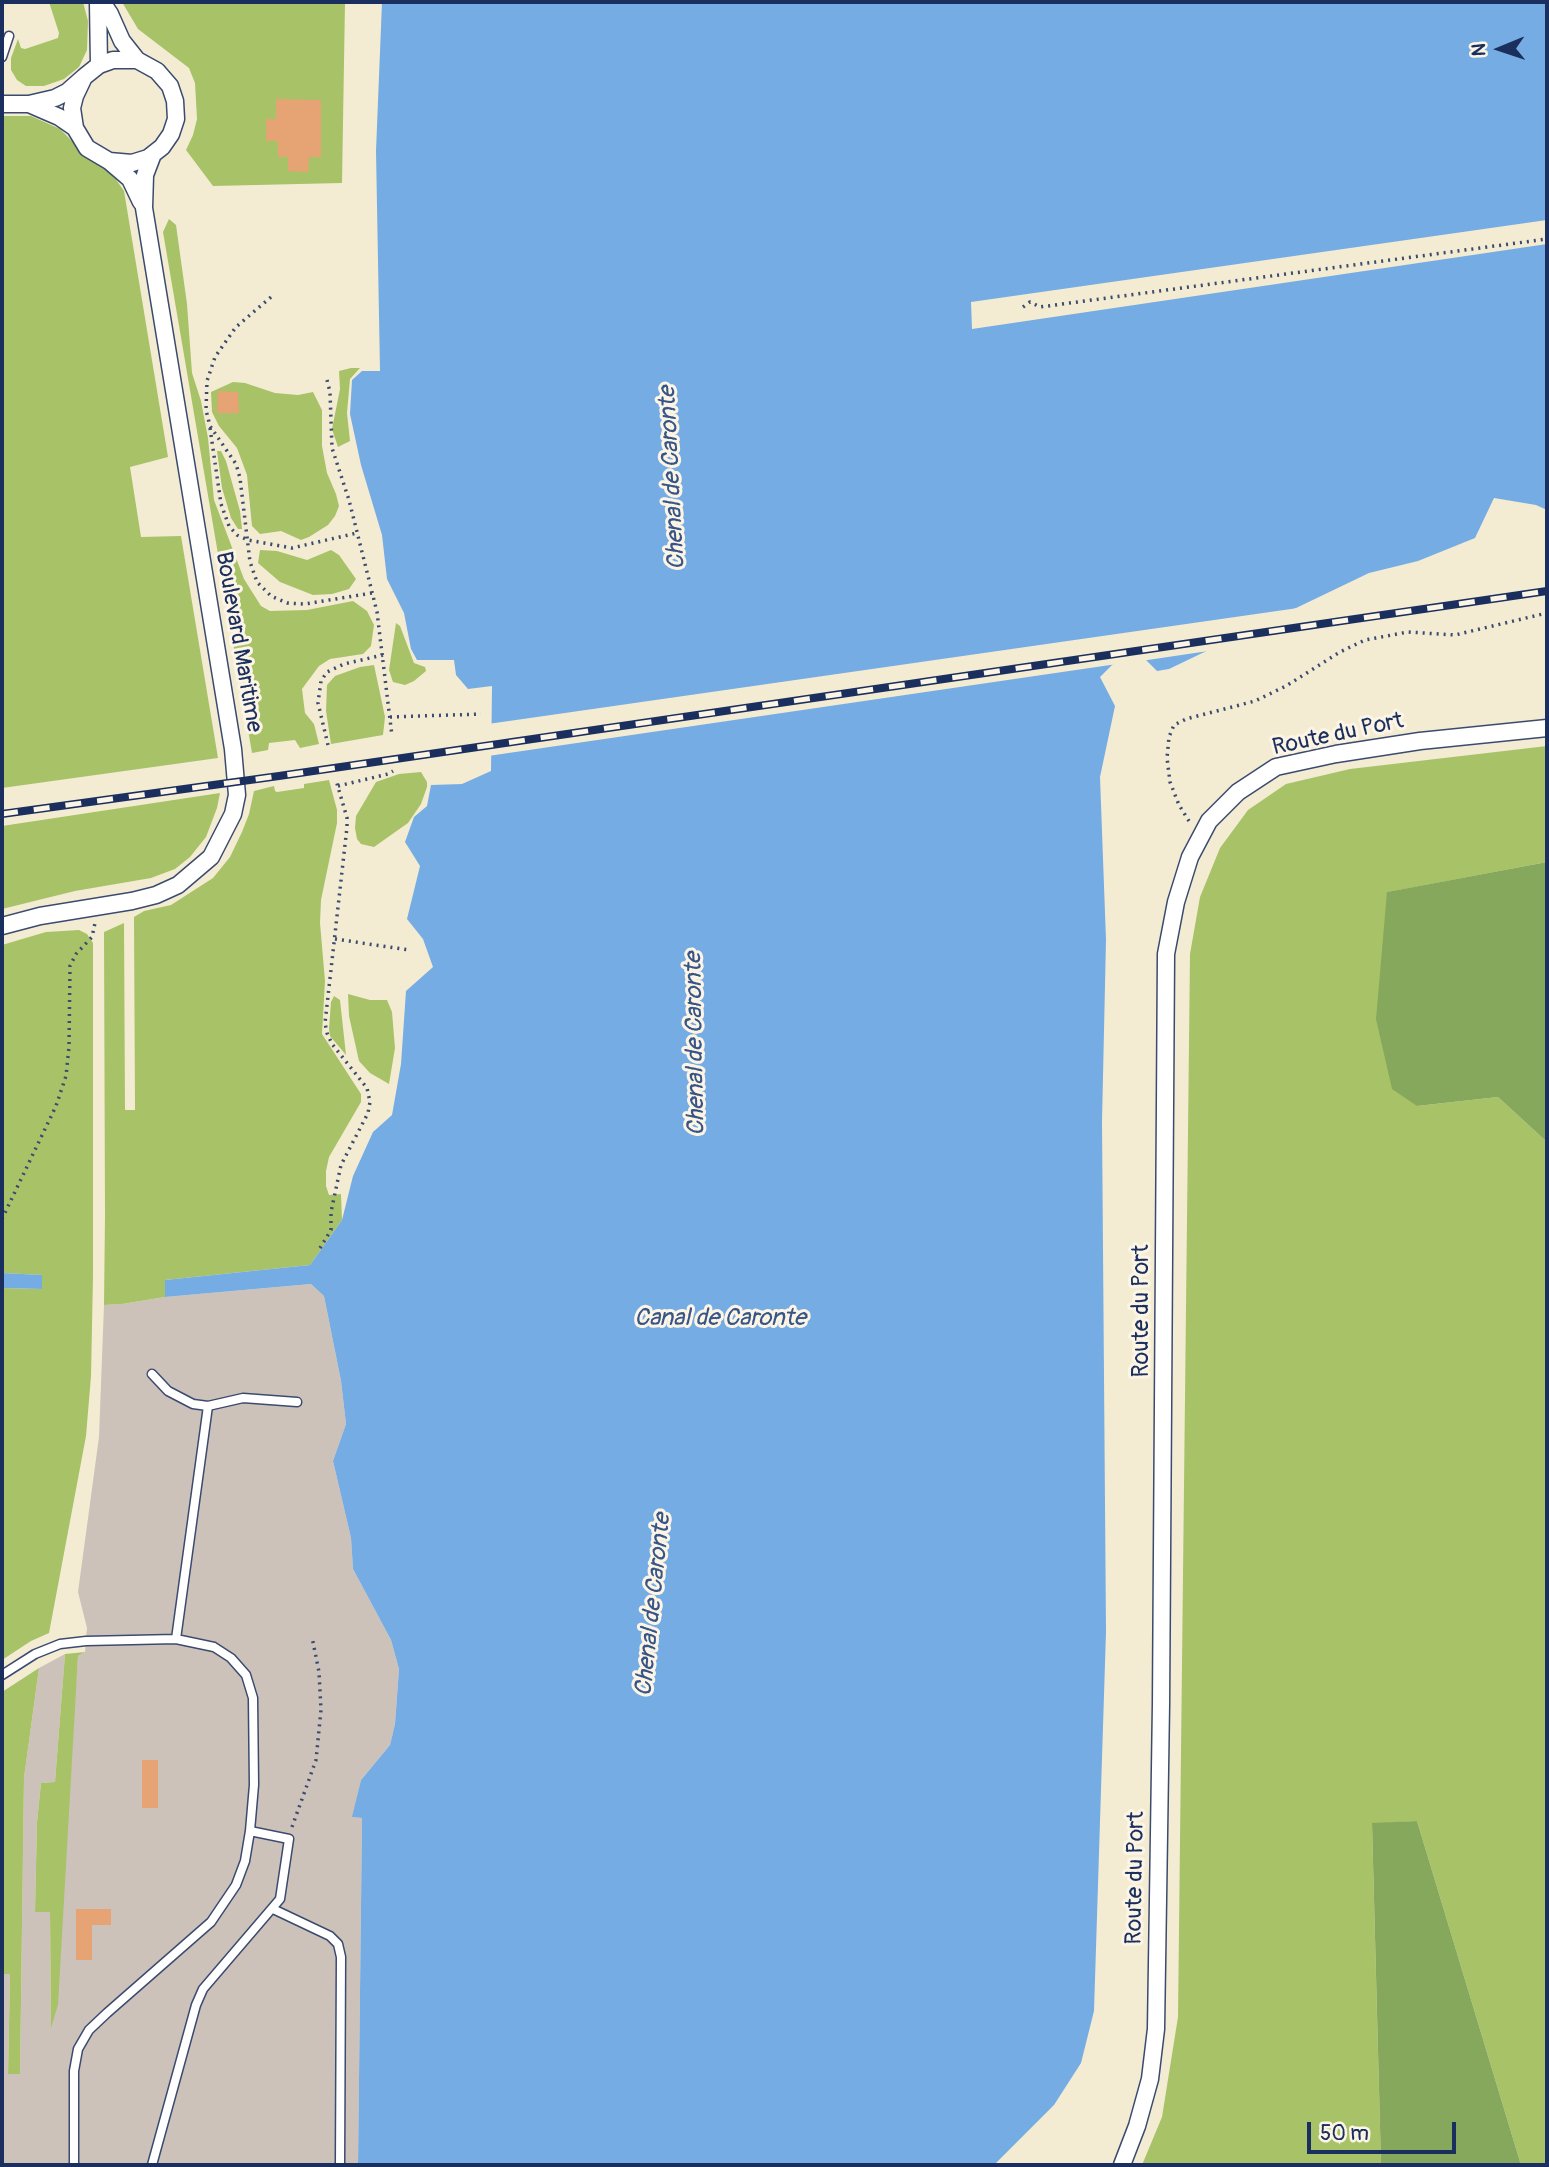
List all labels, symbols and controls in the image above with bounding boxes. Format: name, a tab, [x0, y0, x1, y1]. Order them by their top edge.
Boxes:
north arrow	[1465, 14, 1535, 84]
text: N	[1467, 43, 1491, 57]
water label: Chenal de Caronte	[654, 386, 692, 570]
street label: Boulevard Maritime	[209, 550, 267, 734]
street label: Route du Port	[1270, 708, 1406, 762]
water label: Chenal de Caronte	[680, 952, 712, 1136]
street label: Route du Port	[1128, 1244, 1156, 1378]
water label: Canal de Caronte	[634, 1305, 806, 1333]
water label: Chenal de Caronte	[630, 1512, 678, 1698]
street label: Route du Port	[1121, 1811, 1151, 1945]
scale bar	[1311, 2108, 1460, 2152]
text: 50 m	[1320, 2120, 1369, 2147]

